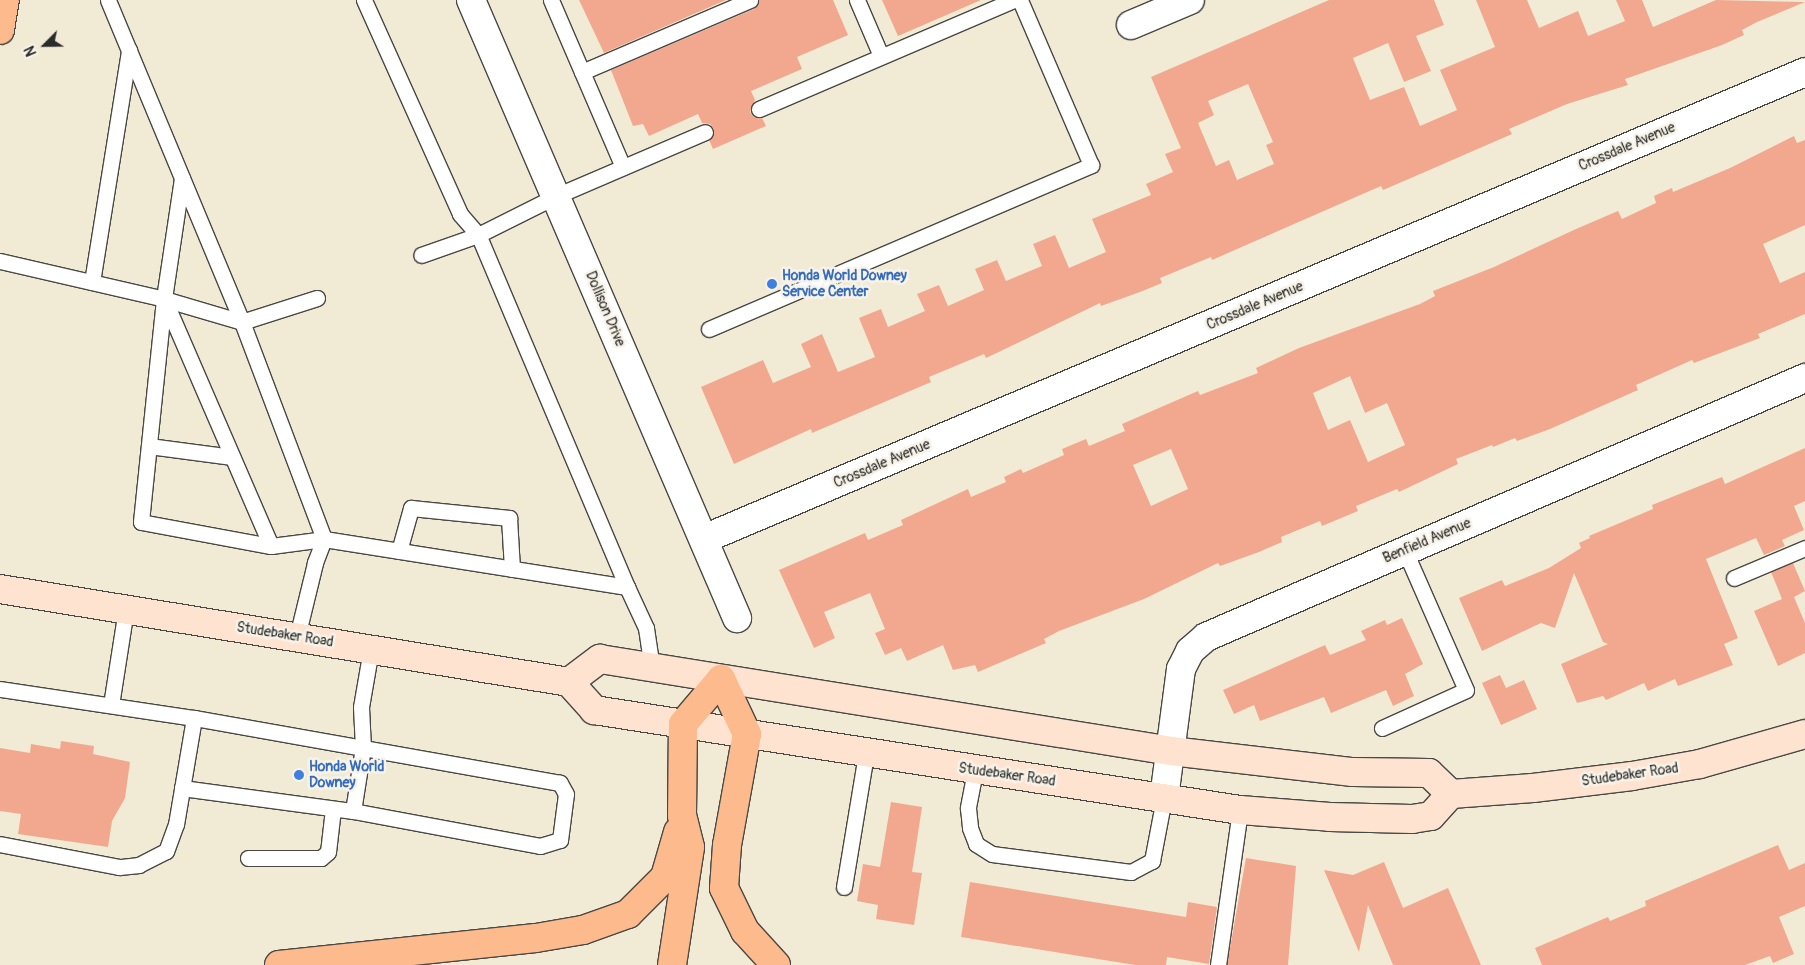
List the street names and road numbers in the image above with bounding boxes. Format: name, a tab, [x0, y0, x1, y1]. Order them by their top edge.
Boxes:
street label: Crossdale Avenue	[1576, 119, 1678, 175]
street label: Dollison Drive	[582, 269, 628, 349]
street label: Crossdale Avenue	[1204, 278, 1306, 334]
street label: Crossdale Avenue	[831, 436, 933, 492]
street label: Benfield Avenue	[1381, 515, 1473, 567]
street label: Studebaker Road	[235, 619, 335, 651]
street label: Studebaker Road	[957, 760, 1057, 790]
street label: Studebaker Road	[1580, 760, 1680, 790]

